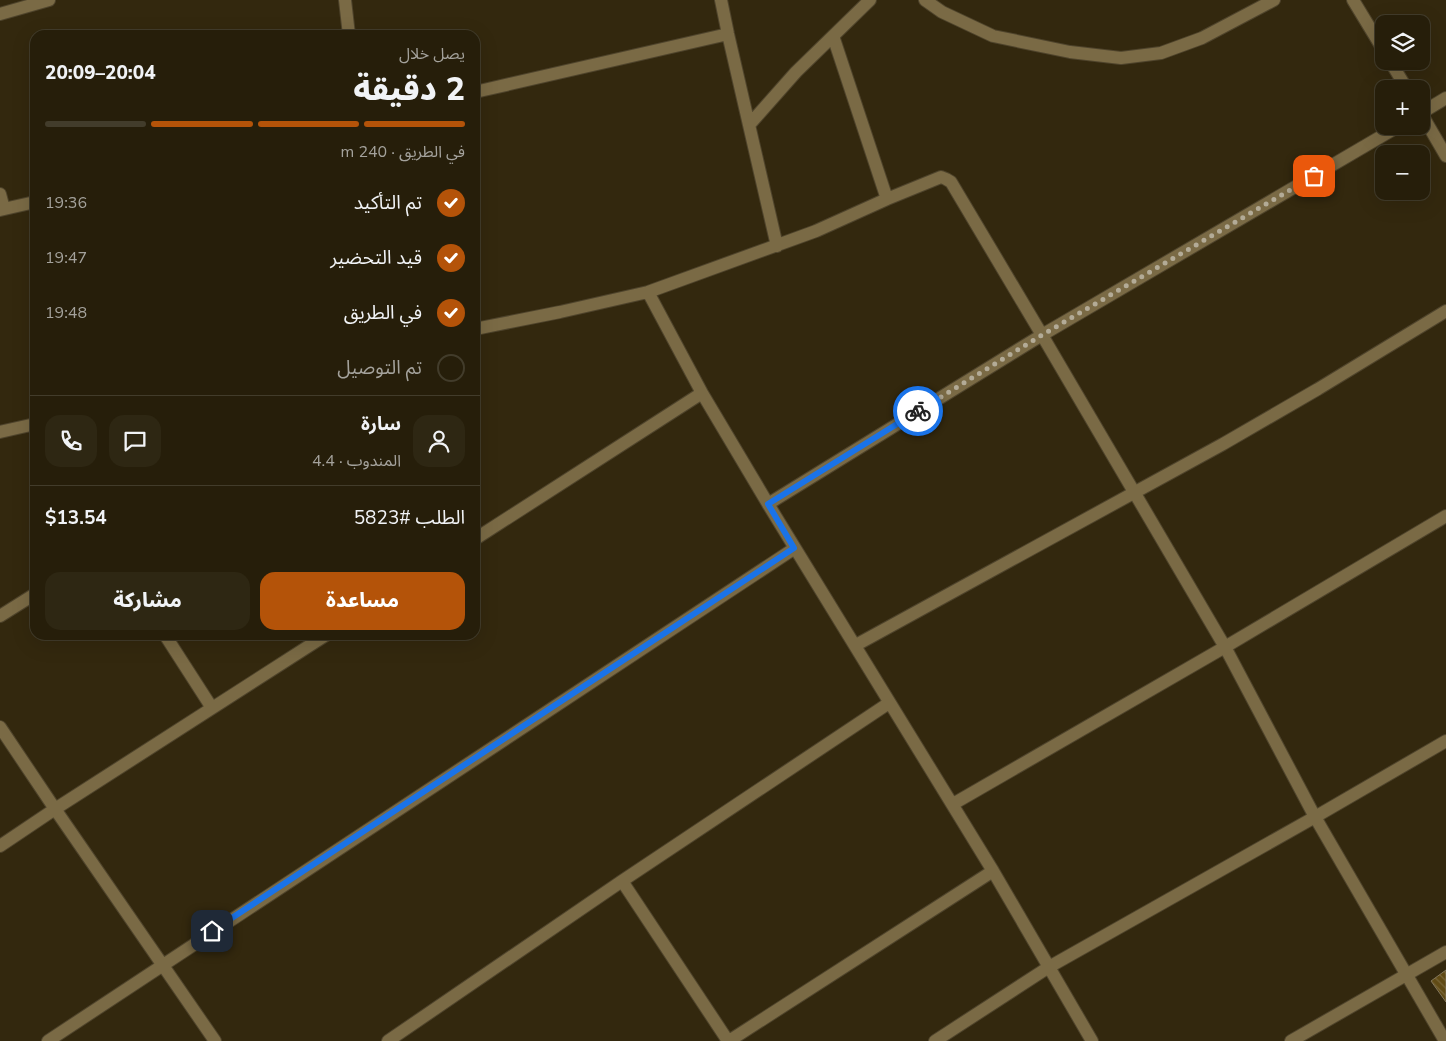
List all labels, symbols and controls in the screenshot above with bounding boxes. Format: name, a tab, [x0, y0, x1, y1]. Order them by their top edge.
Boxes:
map controls	[1375, 15, 1430, 200]
button: layers	[1375, 15, 1430, 70]
text: يصل خلال	[399, 43, 465, 65]
text: 20:04–20:09	[45, 60, 156, 86]
text: 2 دقيقة	[353, 68, 465, 111]
button: +	[1375, 80, 1430, 135]
text: في الطريق · 240 m	[341, 141, 465, 163]
button: −	[1375, 145, 1430, 200]
pin	[1293, 155, 1335, 197]
icon: bag	[1300, 162, 1328, 190]
icon: check	[437, 189, 465, 217]
text: تم التأكيد	[354, 190, 422, 216]
text: 19:36	[45, 192, 87, 214]
icon: check	[437, 244, 465, 272]
text: قيد التحضير	[330, 245, 422, 271]
text: 19:47	[45, 247, 87, 269]
icon: check	[437, 299, 465, 327]
text: في الطريق	[344, 300, 422, 326]
text: 19:48	[45, 302, 87, 324]
text: تم التوصيل	[337, 355, 422, 381]
courier	[893, 386, 943, 436]
icon: bike	[904, 397, 932, 425]
text: سارة	[361, 411, 401, 437]
button: phone	[45, 415, 97, 467]
button: chat	[109, 415, 161, 467]
button: person	[413, 415, 465, 467]
text: المندوب · 4.4	[312, 450, 401, 472]
text: $13.54	[45, 505, 107, 531]
text: الطلب #5823	[354, 505, 465, 531]
button: مشاركة	[45, 572, 250, 630]
button: مساعدة	[260, 572, 465, 630]
pin	[191, 910, 233, 952]
icon: home	[198, 917, 226, 945]

